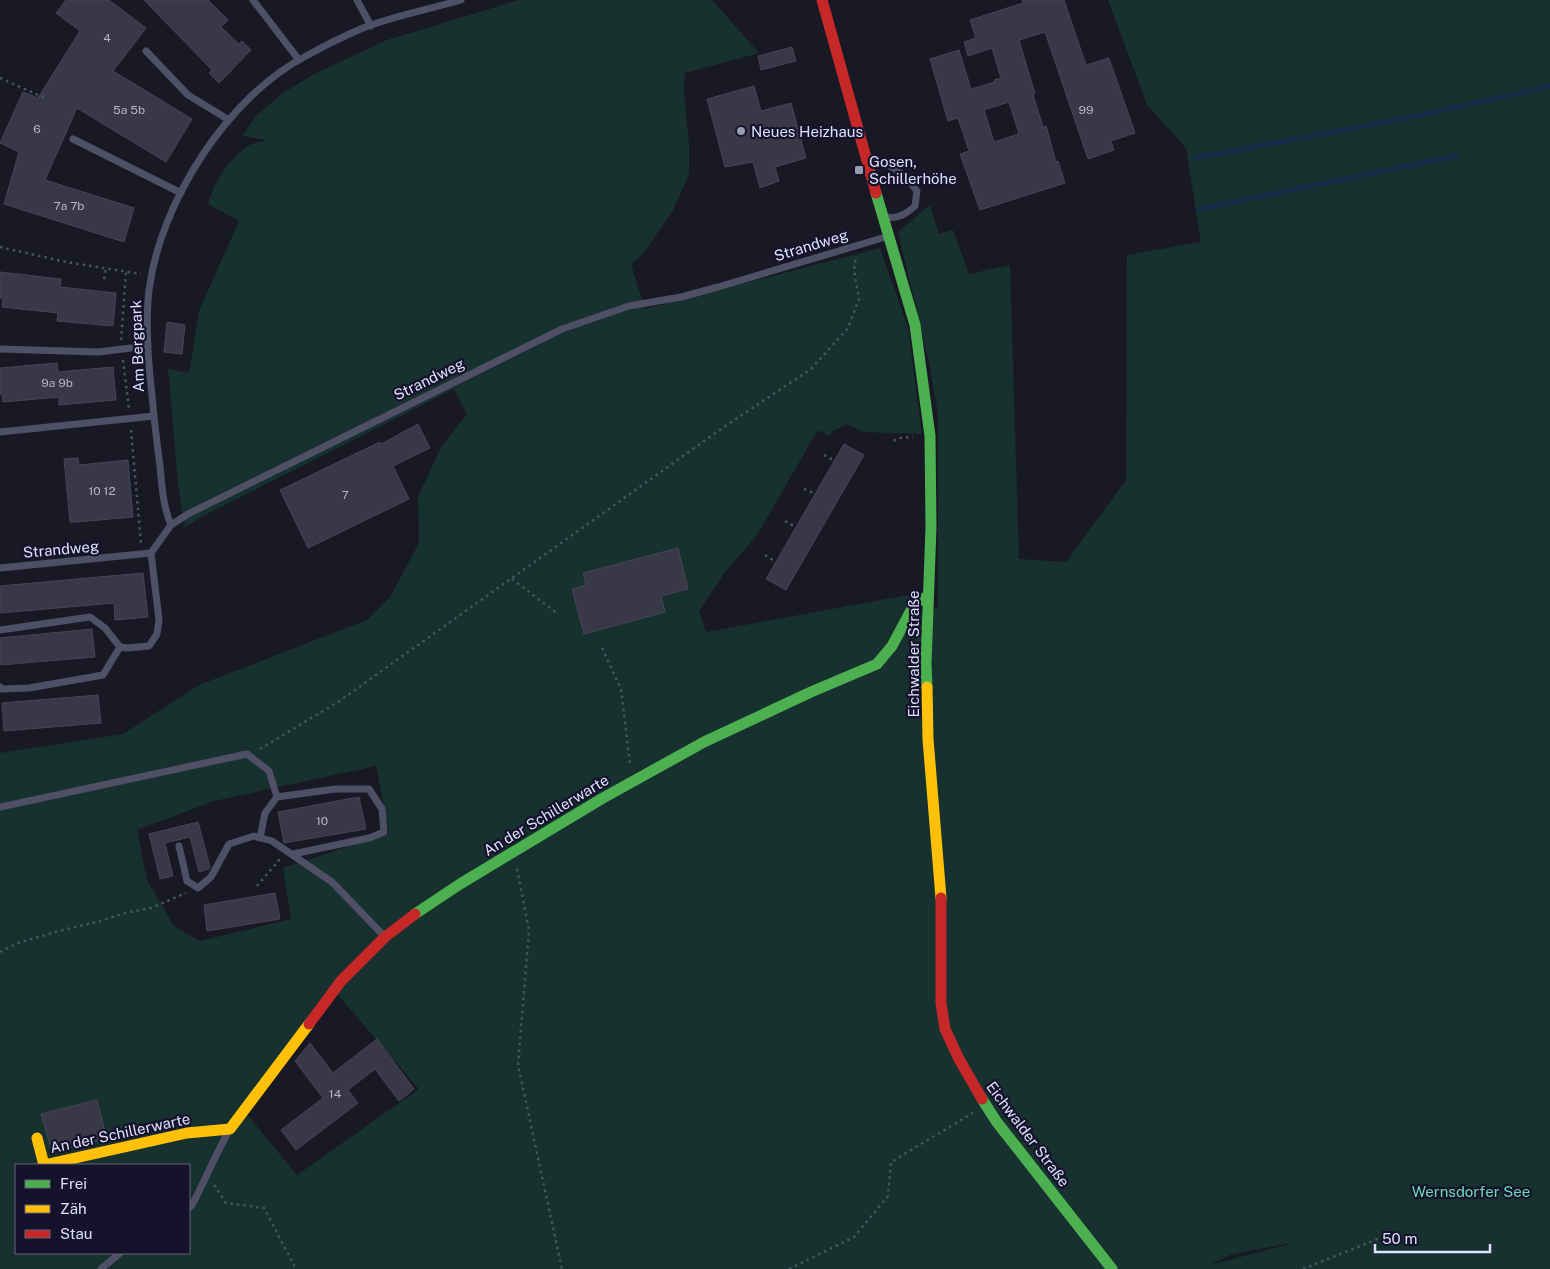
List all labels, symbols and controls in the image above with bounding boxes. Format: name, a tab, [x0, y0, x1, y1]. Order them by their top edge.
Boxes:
house number: 4	[103, 31, 111, 45]
house number: 5a 5b	[113, 103, 145, 117]
house number: 99	[1079, 103, 1093, 117]
house number: 6	[33, 122, 41, 136]
place label: Neues Heizhaus	[751, 123, 863, 140]
marker: Neues Heizhaus	[735, 125, 747, 137]
place label: Gosen, Schillerhöhe	[869, 153, 957, 187]
marker: Gosen, Schillerhöhe	[853, 164, 865, 176]
house number: 7a 7b	[53, 199, 85, 213]
street label: Strandweg	[772, 226, 850, 264]
street label: Am Bergpark	[127, 300, 147, 392]
street label: Strandweg	[391, 355, 467, 403]
house number: 9a 9b	[41, 376, 73, 390]
house number: 10 12	[88, 484, 116, 498]
house number: 7	[341, 488, 349, 502]
street label: Strandweg	[22, 537, 100, 561]
street label: Eichwalder Straße	[905, 590, 922, 718]
street label: An der Schillerwarte	[480, 771, 612, 859]
house number: 10	[316, 814, 328, 828]
street label: Eichwalder Straße	[983, 1078, 1073, 1190]
house number: 14	[329, 1087, 342, 1101]
street label: An der Schillerwarte	[48, 1110, 192, 1156]
legend	[15, 1164, 190, 1254]
text: Frei	[60, 1175, 87, 1192]
park label: Wernsdorfer See	[1412, 1183, 1530, 1200]
text: Zäh	[60, 1200, 87, 1217]
scale bar	[1375, 1222, 1490, 1254]
text: Stau	[60, 1225, 93, 1242]
text: 50 m	[1382, 1230, 1417, 1247]

